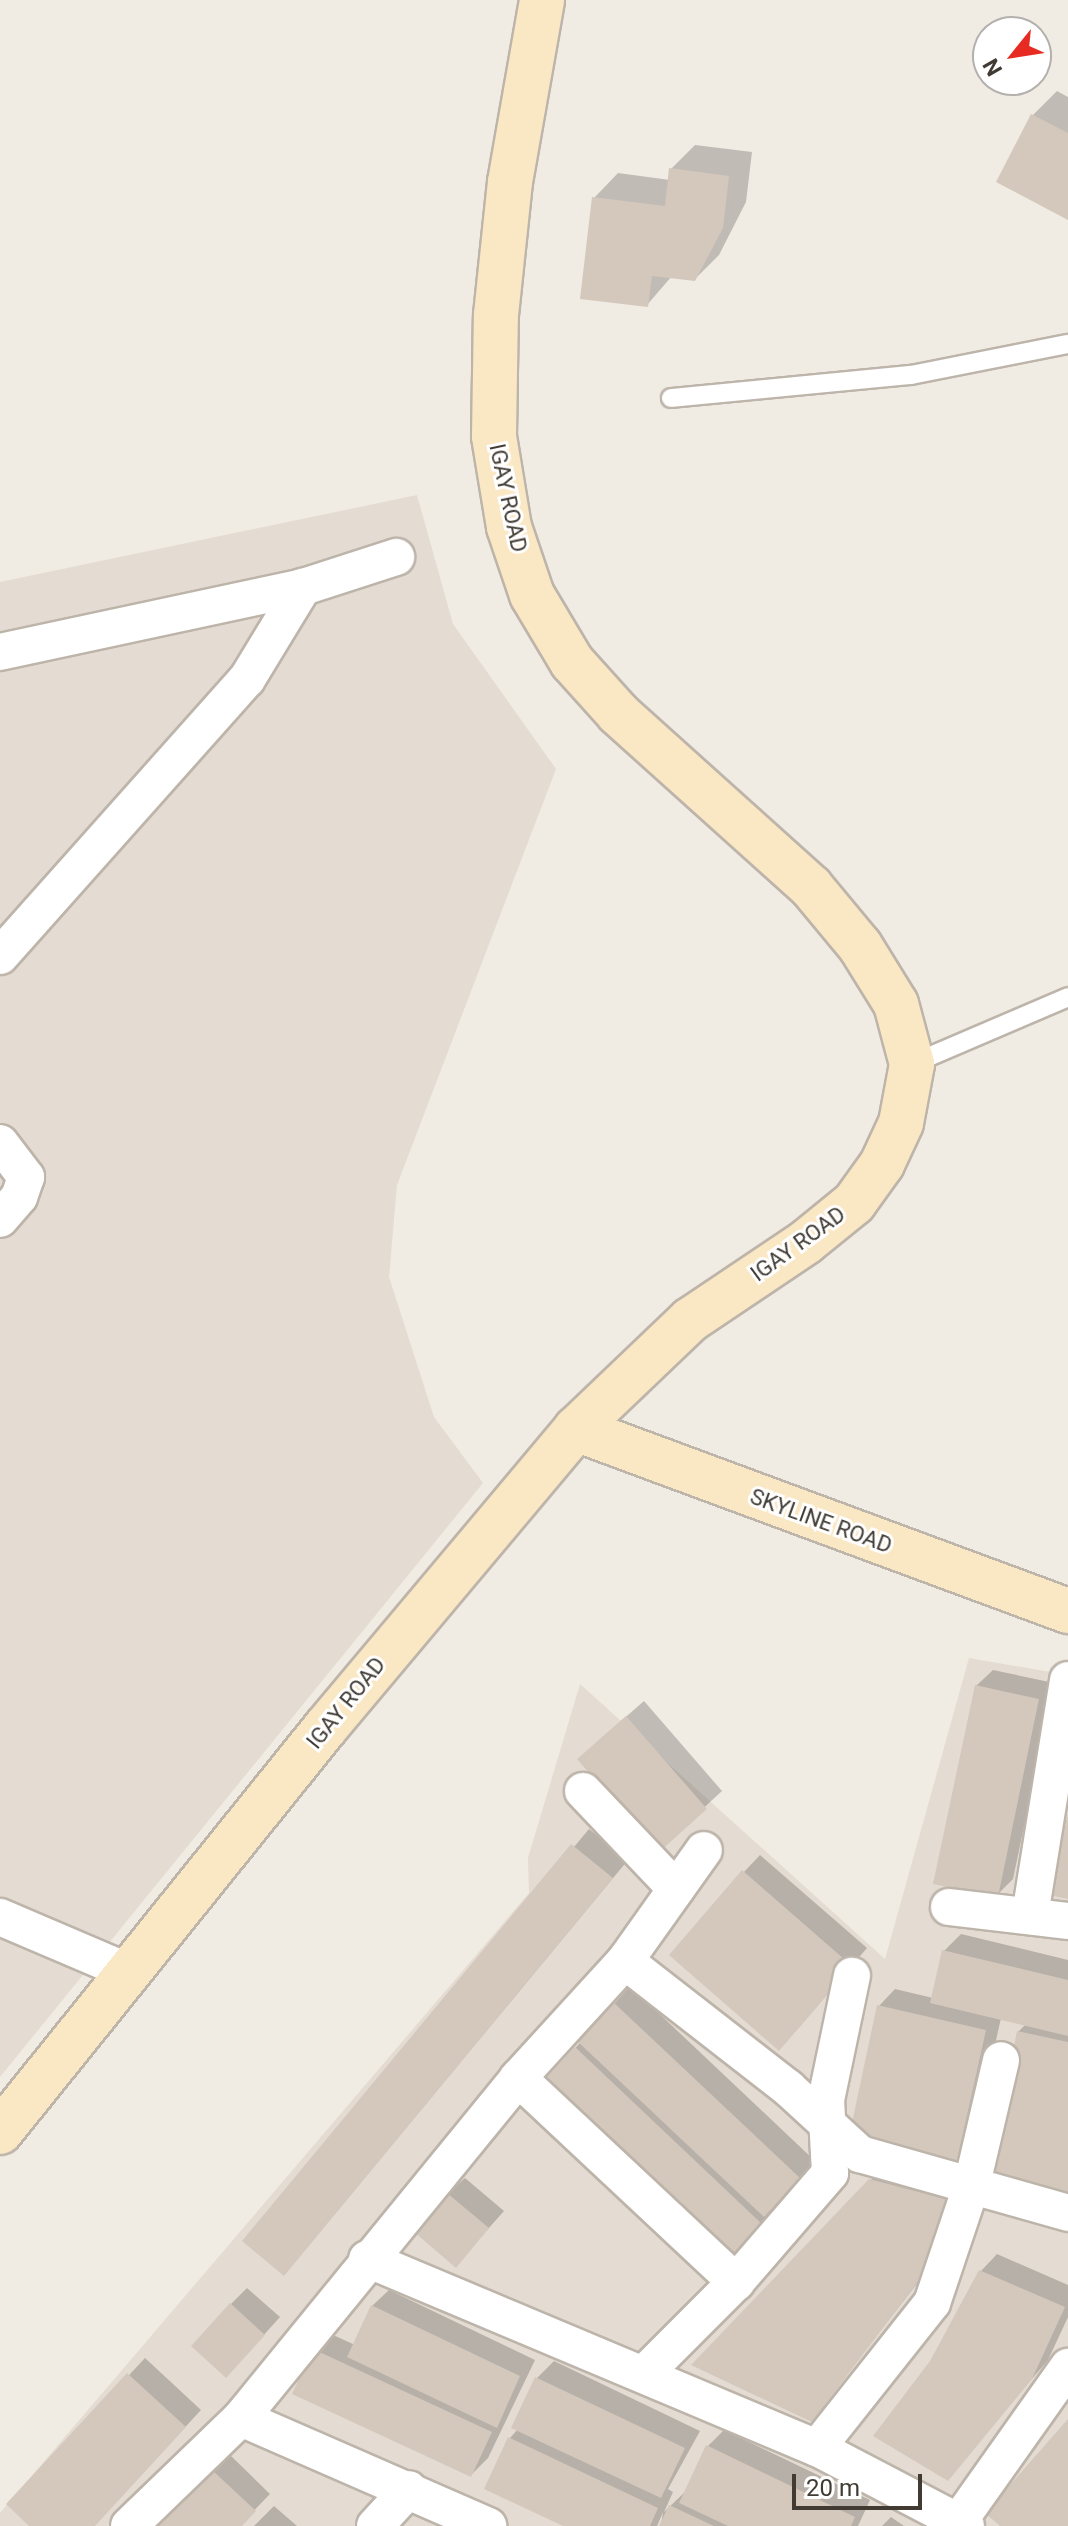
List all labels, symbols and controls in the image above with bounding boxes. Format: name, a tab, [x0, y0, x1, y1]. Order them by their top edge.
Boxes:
north arrow	[972, 16, 1052, 96]
text: N	[978, 54, 1007, 80]
street label: IGAY ROAD	[484, 441, 532, 555]
street label: IGAY ROAD	[746, 1201, 850, 1287]
street label: SKYLINE ROAD	[747, 1483, 895, 1559]
street label: IGAY ROAD	[301, 1652, 391, 1754]
scale bar	[796, 2458, 926, 2508]
text: 20 m	[806, 2474, 860, 2502]

